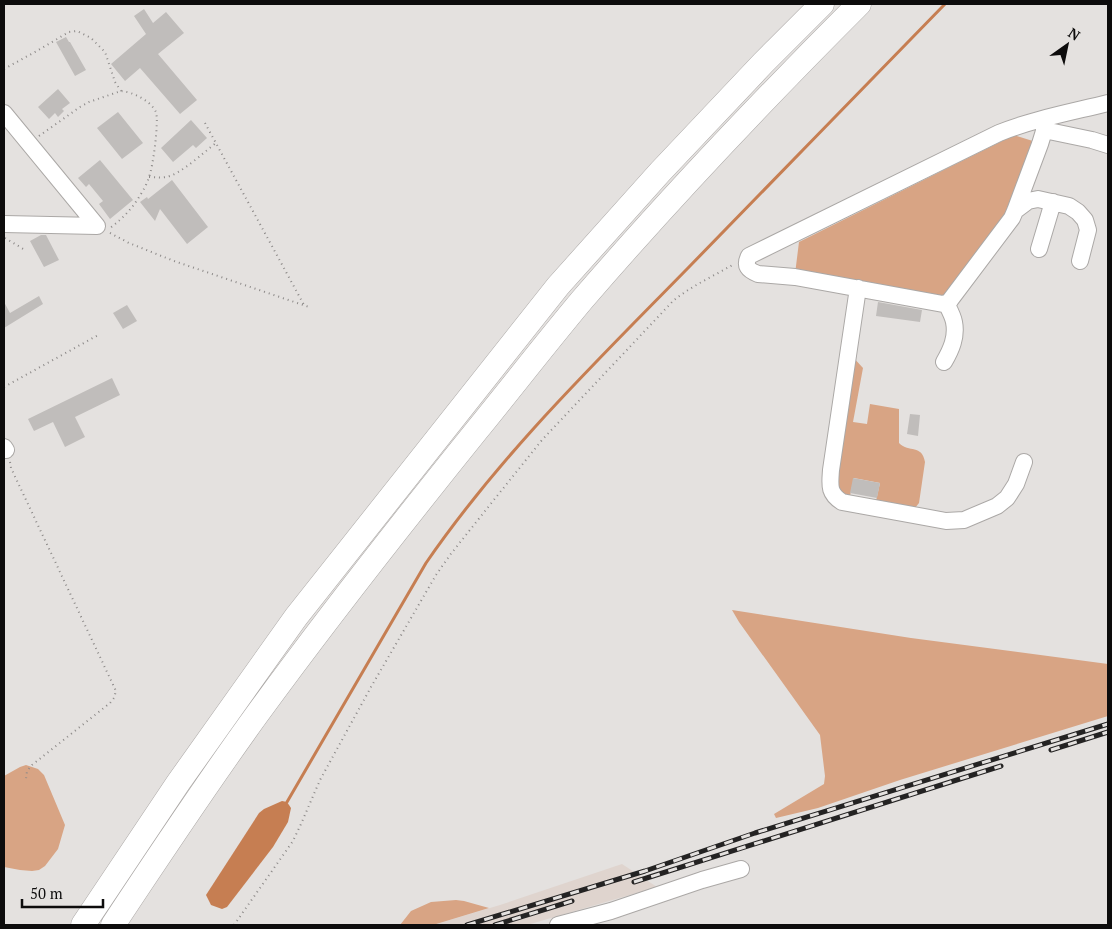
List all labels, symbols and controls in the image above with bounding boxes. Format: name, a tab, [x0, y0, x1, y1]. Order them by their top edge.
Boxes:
north arrow	[1042, 20, 1092, 70]
text: N	[1065, 23, 1084, 45]
scale bar	[22, 876, 104, 908]
text: 50 m	[30, 883, 63, 903]

